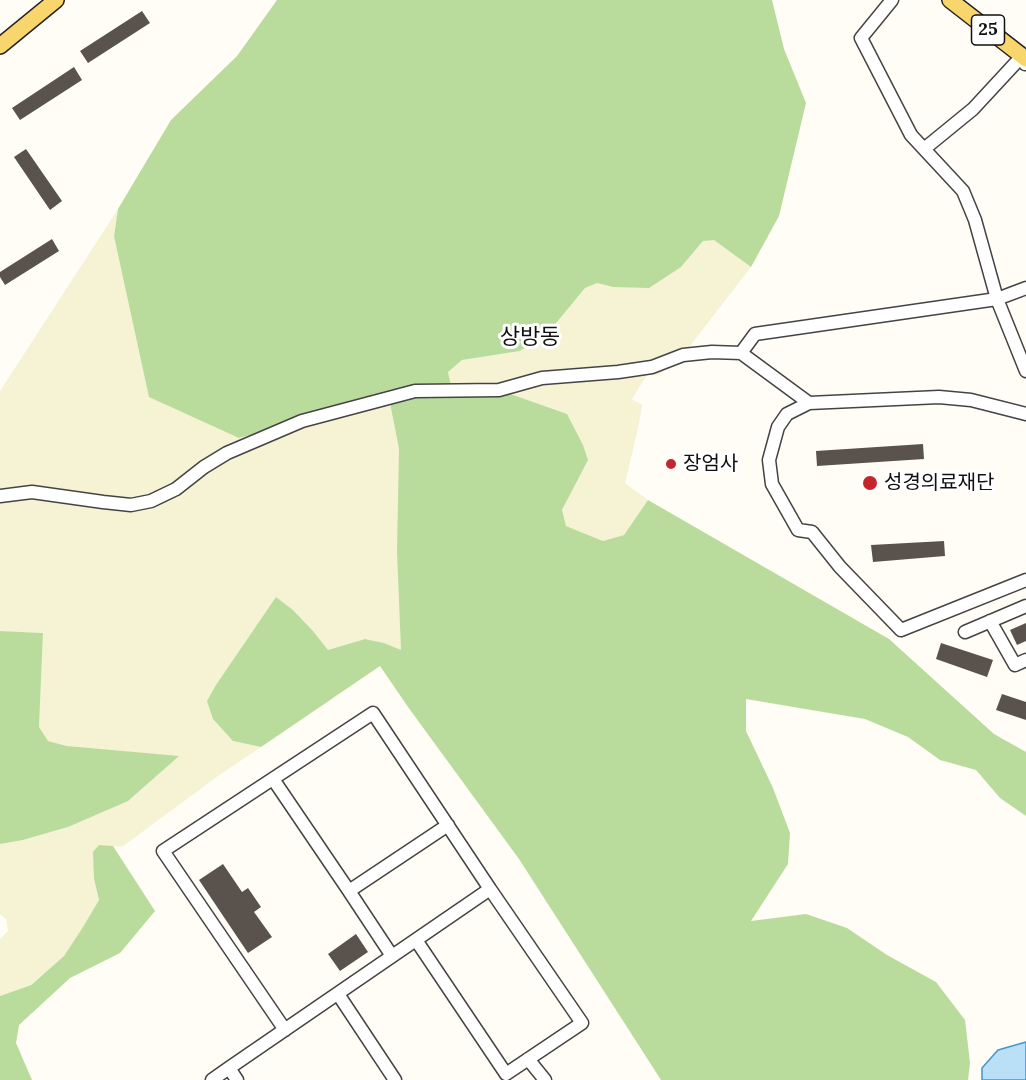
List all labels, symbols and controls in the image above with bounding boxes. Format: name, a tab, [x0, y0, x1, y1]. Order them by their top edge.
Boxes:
road number: 25	[972, 15, 1004, 45]
district label: 상방동	[500, 325, 560, 351]
place label: 장엄사	[683, 452, 738, 476]
marker: 장엄사	[664, 457, 678, 471]
place label: 성경의료재단	[884, 471, 994, 495]
marker: 성경의료재단	[861, 474, 879, 492]

